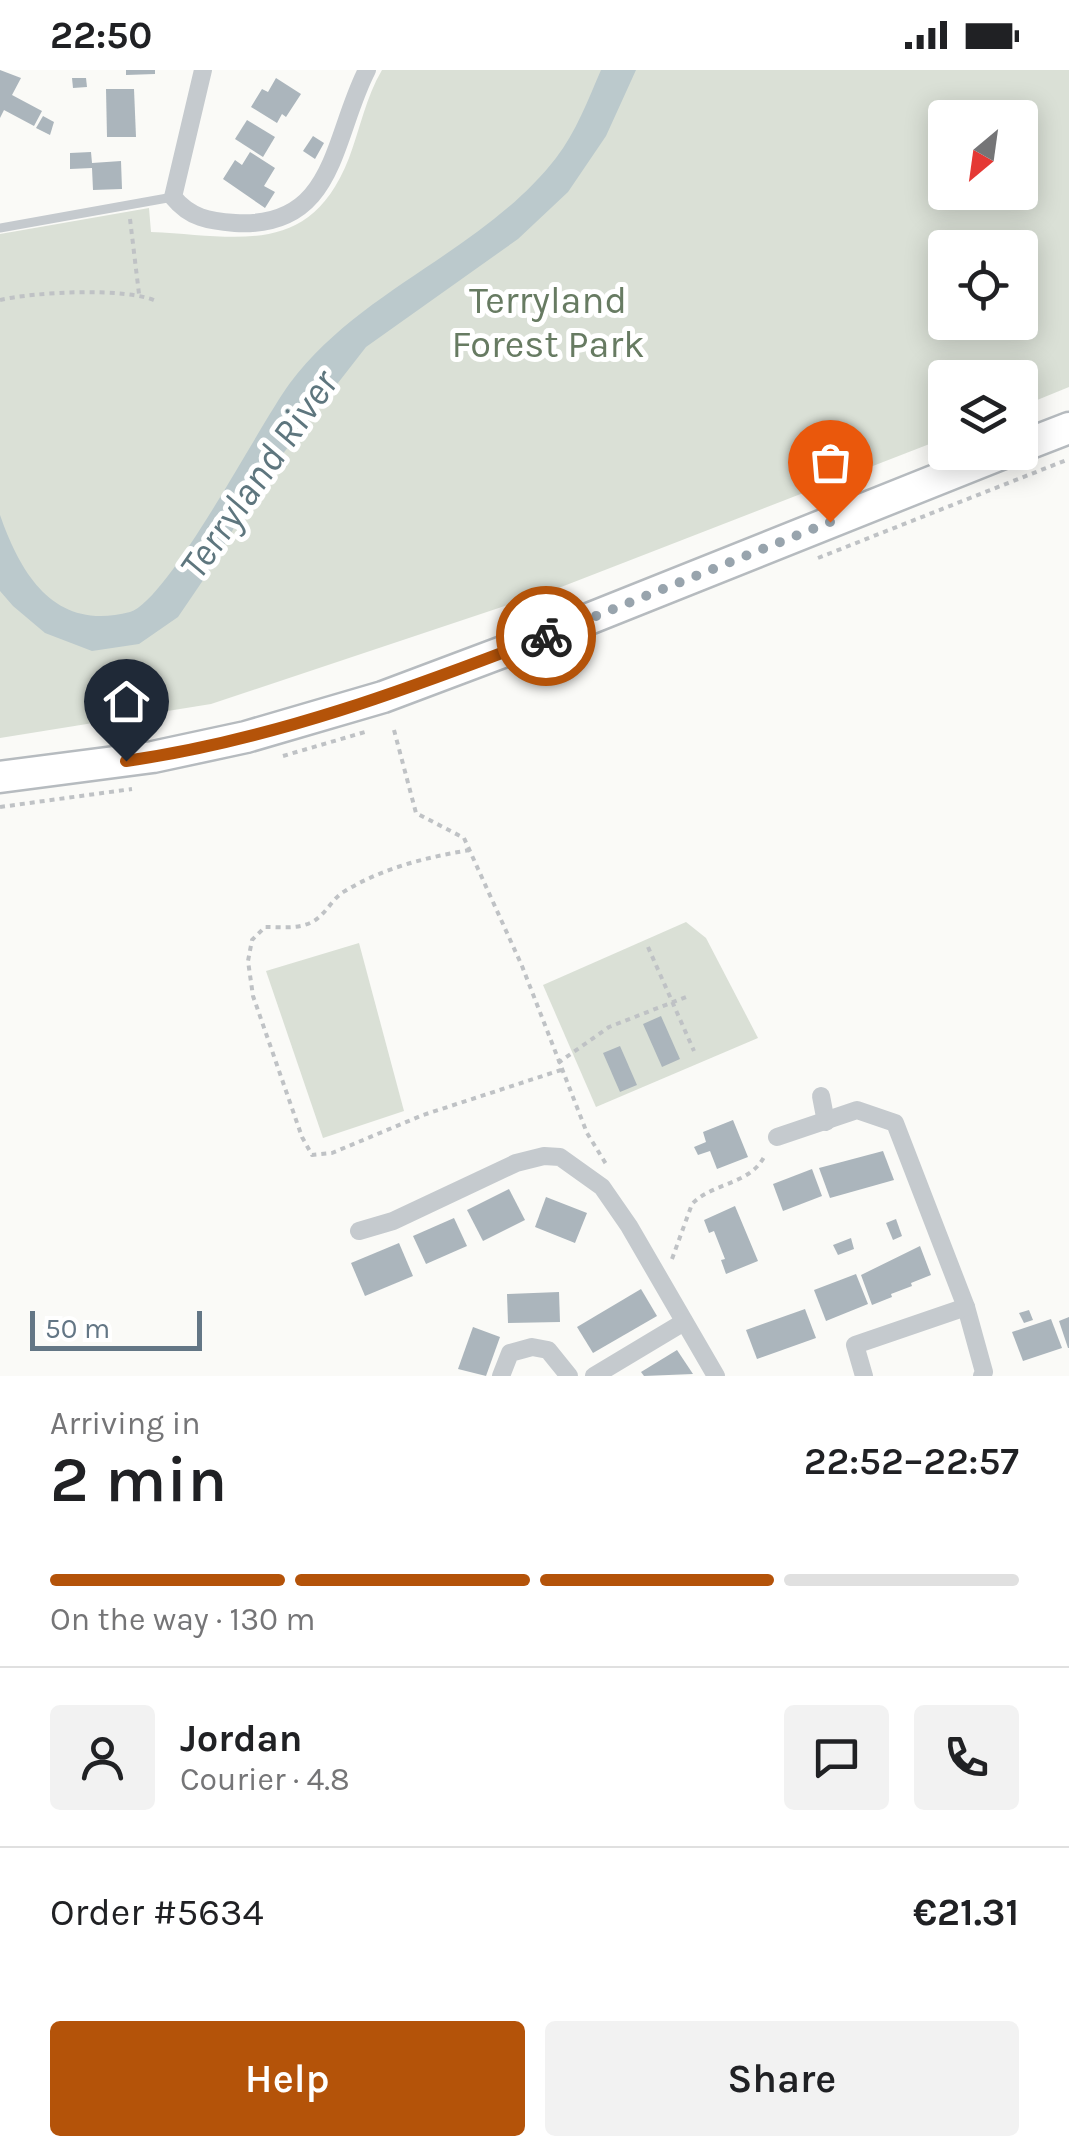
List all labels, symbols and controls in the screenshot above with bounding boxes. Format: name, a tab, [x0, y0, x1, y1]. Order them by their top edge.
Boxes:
text: 22:50	[50, 13, 152, 58]
north arrow	[928, 100, 1038, 210]
map controls	[928, 100, 1038, 470]
button: locate	[928, 230, 1038, 340]
park label: Terryland Forest Park	[451, 278, 645, 367]
water label: Terryland River	[169, 360, 348, 588]
button: layers	[928, 360, 1038, 470]
pin	[788, 420, 873, 523]
icon: bag	[803, 435, 858, 490]
courier	[496, 586, 596, 686]
icon: bike	[519, 609, 574, 664]
pin	[84, 659, 169, 762]
icon: home	[99, 674, 154, 729]
scale bar	[30, 1306, 202, 1350]
text: 50 m	[45, 1312, 110, 1345]
text: Arriving in	[50, 1405, 201, 1442]
text: 22:52–22:57	[804, 1439, 1019, 1484]
text: 2 min	[50, 1441, 227, 1517]
text: On the way · 130 m	[50, 1601, 316, 1638]
button: person	[50, 1705, 155, 1810]
button: chat	[784, 1705, 889, 1810]
button: phone	[914, 1705, 1019, 1810]
text: Jordan	[180, 1716, 303, 1761]
text: Courier · 4.8	[180, 1761, 350, 1798]
text: Order #5634	[50, 1890, 264, 1935]
text: €21.31	[913, 1890, 1019, 1935]
button: Help	[50, 2021, 525, 2136]
button: Share	[545, 2021, 1019, 2136]

